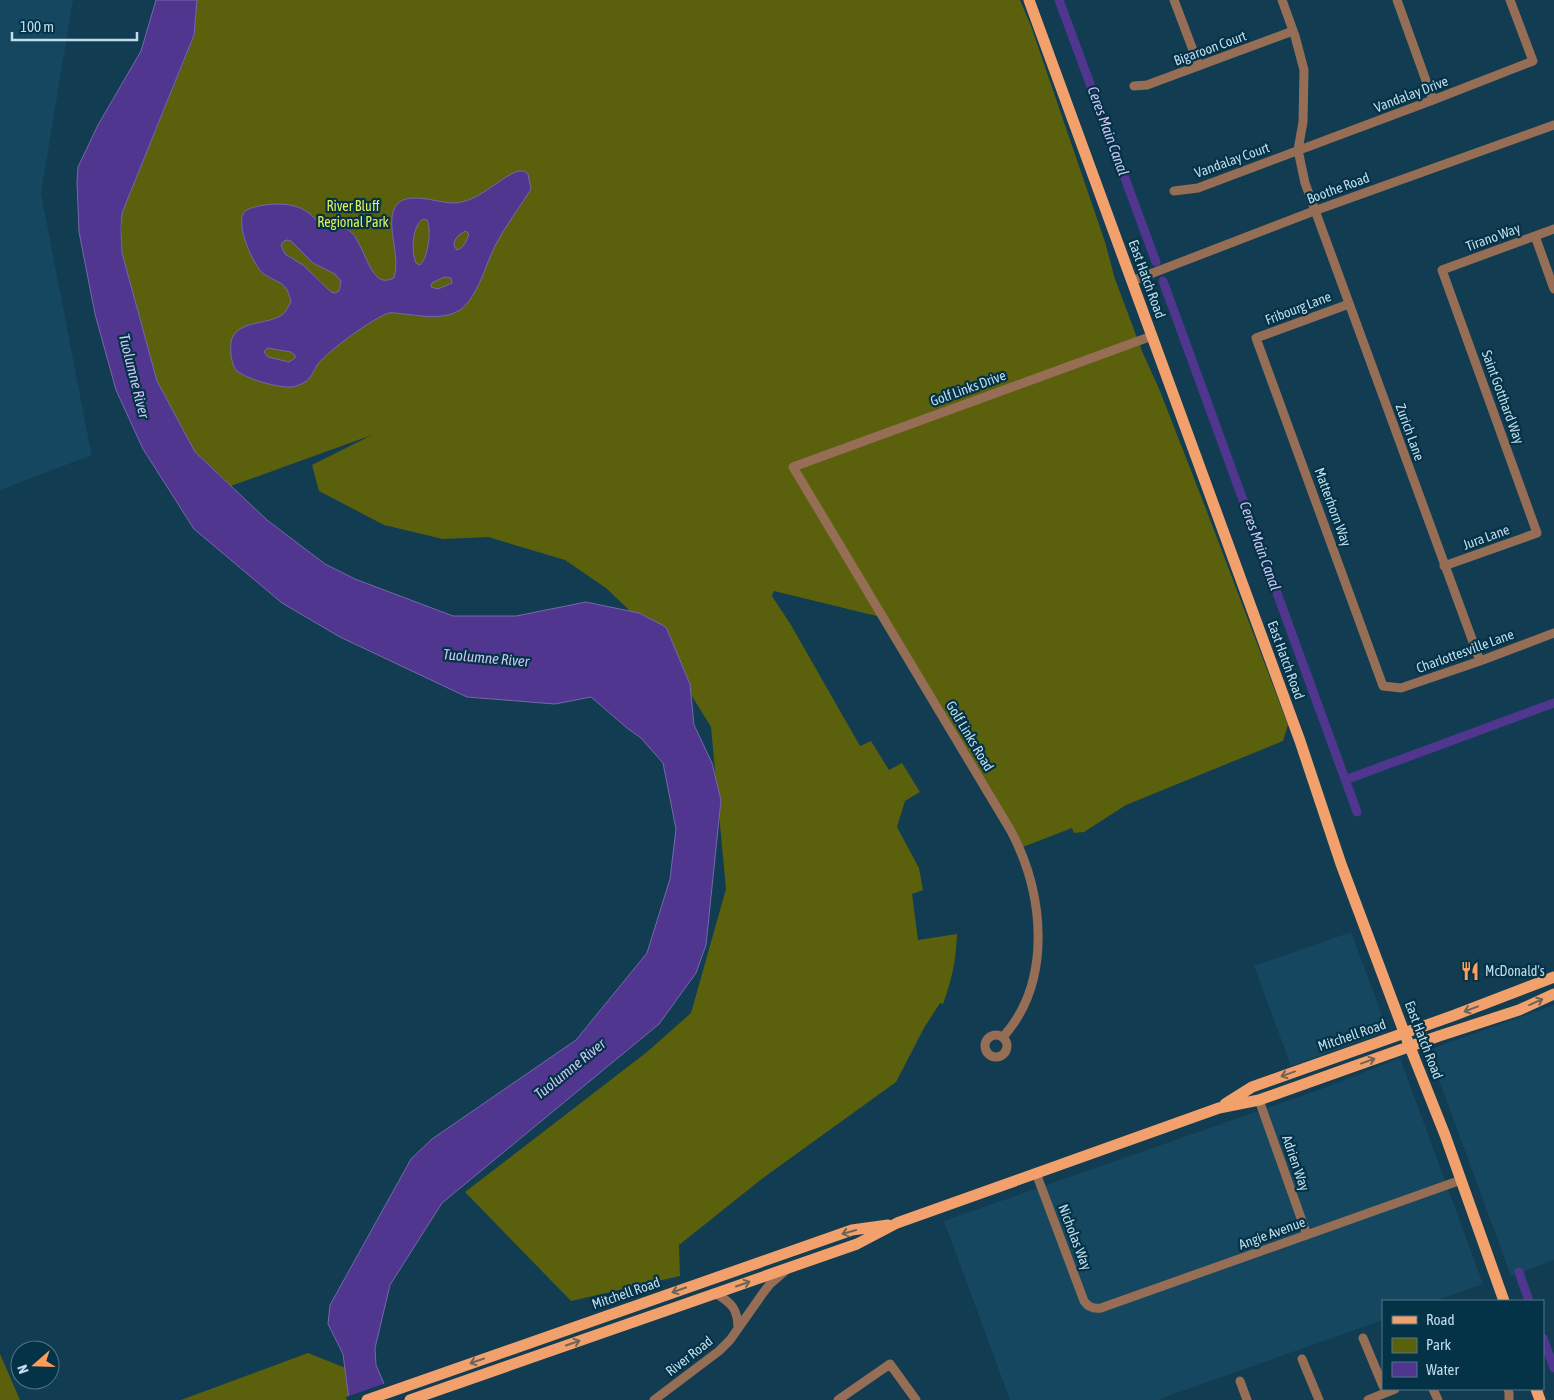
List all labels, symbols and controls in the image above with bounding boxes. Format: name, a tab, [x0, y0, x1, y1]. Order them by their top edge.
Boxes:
scale bar	[12, 10, 138, 42]
text: 100 m	[20, 18, 54, 35]
street label: Bigaroon Court	[1172, 28, 1248, 68]
street label: Vandalay Drive	[1372, 73, 1450, 115]
water label: Ceres Main Canal	[1085, 84, 1132, 178]
street label: Vandalay Court	[1192, 139, 1272, 181]
street label: Boothe Road	[1304, 169, 1372, 207]
park label: River Bluff Regional Park	[317, 198, 389, 230]
street label: Tirano Way	[1464, 220, 1523, 254]
street label: East Hatch Road	[1125, 237, 1169, 321]
street label: Fribourg Lane	[1263, 288, 1333, 328]
water label: Tuolumne River	[116, 332, 153, 420]
street label: Saint Gotthard Way	[1479, 348, 1527, 446]
street label: Golf Links Drive	[928, 367, 1008, 409]
street label: Zurich Lane	[1392, 401, 1428, 463]
street label: Matterhorn Way	[1311, 465, 1355, 549]
water label: Ceres Main Canal	[1237, 499, 1284, 593]
street label: Jura Lane	[1460, 521, 1512, 553]
street label: East Hatch Road	[1264, 618, 1308, 702]
street label: Charlottesville Lane	[1414, 626, 1516, 676]
water label: Tuolumne River	[442, 645, 530, 670]
street label: Golf Links Road	[943, 698, 997, 774]
restaurant icon: McDonald's	[1459, 960, 1481, 982]
place label: McDonald's	[1485, 963, 1545, 979]
one-way arrow	[1528, 997, 1543, 1006]
street label: East Hatch Road	[1402, 999, 1446, 1081]
one-way arrow	[1464, 1005, 1479, 1014]
street label: Mitchell Road	[1316, 1016, 1388, 1054]
water label: Tuolumne River	[531, 1034, 609, 1102]
one-way arrow	[1359, 1056, 1375, 1065]
one-way arrow	[1281, 1070, 1296, 1079]
street label: Adrien Way	[1279, 1133, 1313, 1193]
street label: Nicholas Way	[1055, 1202, 1095, 1272]
street label: Angie Avenue	[1236, 1214, 1308, 1252]
one-way arrow	[841, 1227, 857, 1237]
street label: Mitchell Road	[590, 1274, 662, 1312]
one-way arrow	[735, 1278, 751, 1288]
one-way arrow	[672, 1286, 687, 1295]
legend	[1382, 1300, 1544, 1390]
text: Road	[1426, 1311, 1455, 1328]
street label: River Road	[662, 1333, 716, 1379]
text: Park	[1426, 1336, 1451, 1353]
one-way arrow	[565, 1338, 580, 1347]
north arrow	[10, 1340, 60, 1390]
one-way arrow	[469, 1357, 485, 1366]
text: Water	[1426, 1361, 1459, 1378]
text: N	[14, 1363, 32, 1376]

